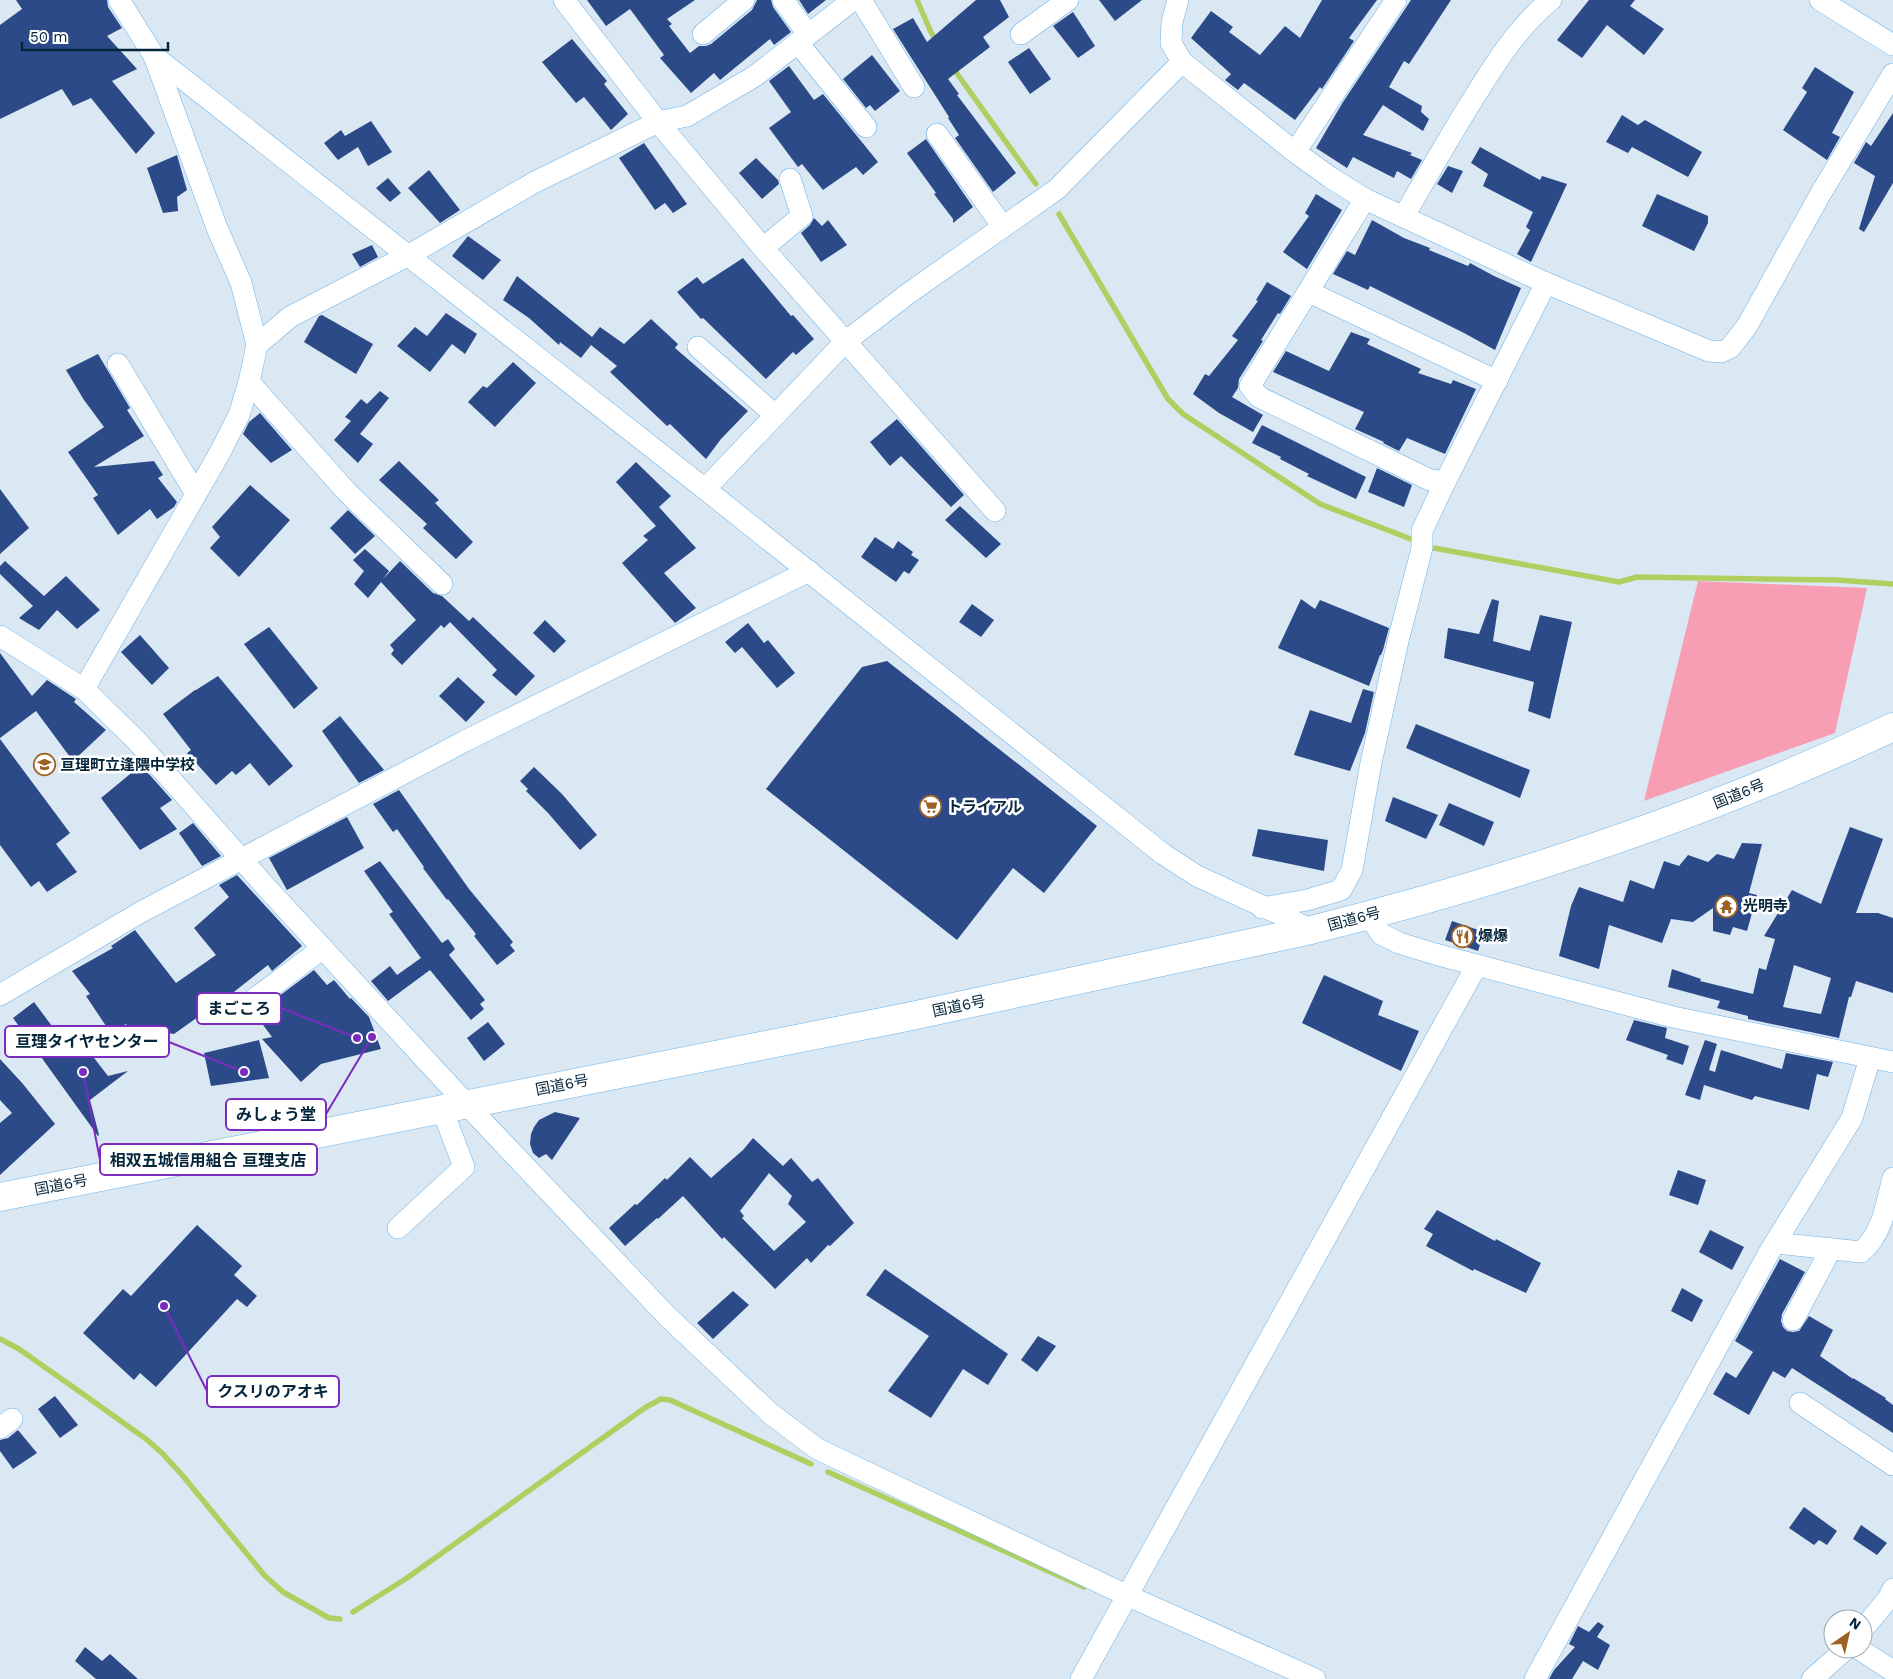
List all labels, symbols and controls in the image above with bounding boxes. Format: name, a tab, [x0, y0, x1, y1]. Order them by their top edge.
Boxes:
scale bar	[22, 20, 169, 52]
text: 50 m	[30, 28, 67, 46]
school or university icon: 亘理町立逢隈中学校	[32, 753, 56, 777]
place label: 亘理町立逢隈中学校	[60, 756, 195, 774]
street label: 国道6号	[1711, 776, 1767, 812]
supermarket icon: トライアル	[919, 795, 943, 819]
place label: トライアル	[947, 798, 1022, 816]
temple icon: 光明寺	[1715, 894, 1739, 918]
place label: 光明寺	[1743, 897, 1788, 915]
street label: 国道6号	[1326, 903, 1382, 935]
restaurant icon: 爆爆	[1450, 924, 1474, 948]
place label: 爆爆	[1478, 927, 1508, 945]
street label: 国道6号	[931, 992, 987, 1020]
callout: まごころ	[197, 993, 281, 1024]
text: まごころ	[207, 999, 271, 1018]
callout: 亘理タイヤセンター	[5, 1026, 169, 1057]
text: 亘理タイヤセンター	[15, 1032, 159, 1051]
street label: 国道6号	[534, 1071, 590, 1099]
callout: みしょう堂	[226, 1099, 326, 1130]
text: みしょう堂	[236, 1105, 316, 1124]
callout: 相双五城信用組合 亘理支店	[100, 1144, 317, 1175]
text: 相双五城信用組合 亘理支店	[110, 1151, 306, 1170]
street label: 国道6号	[33, 1171, 89, 1199]
callout: クスリのアオキ	[207, 1376, 339, 1407]
text: クスリのアオキ	[217, 1382, 329, 1401]
north arrow	[1823, 1609, 1873, 1659]
text: N	[1846, 1614, 1864, 1633]

